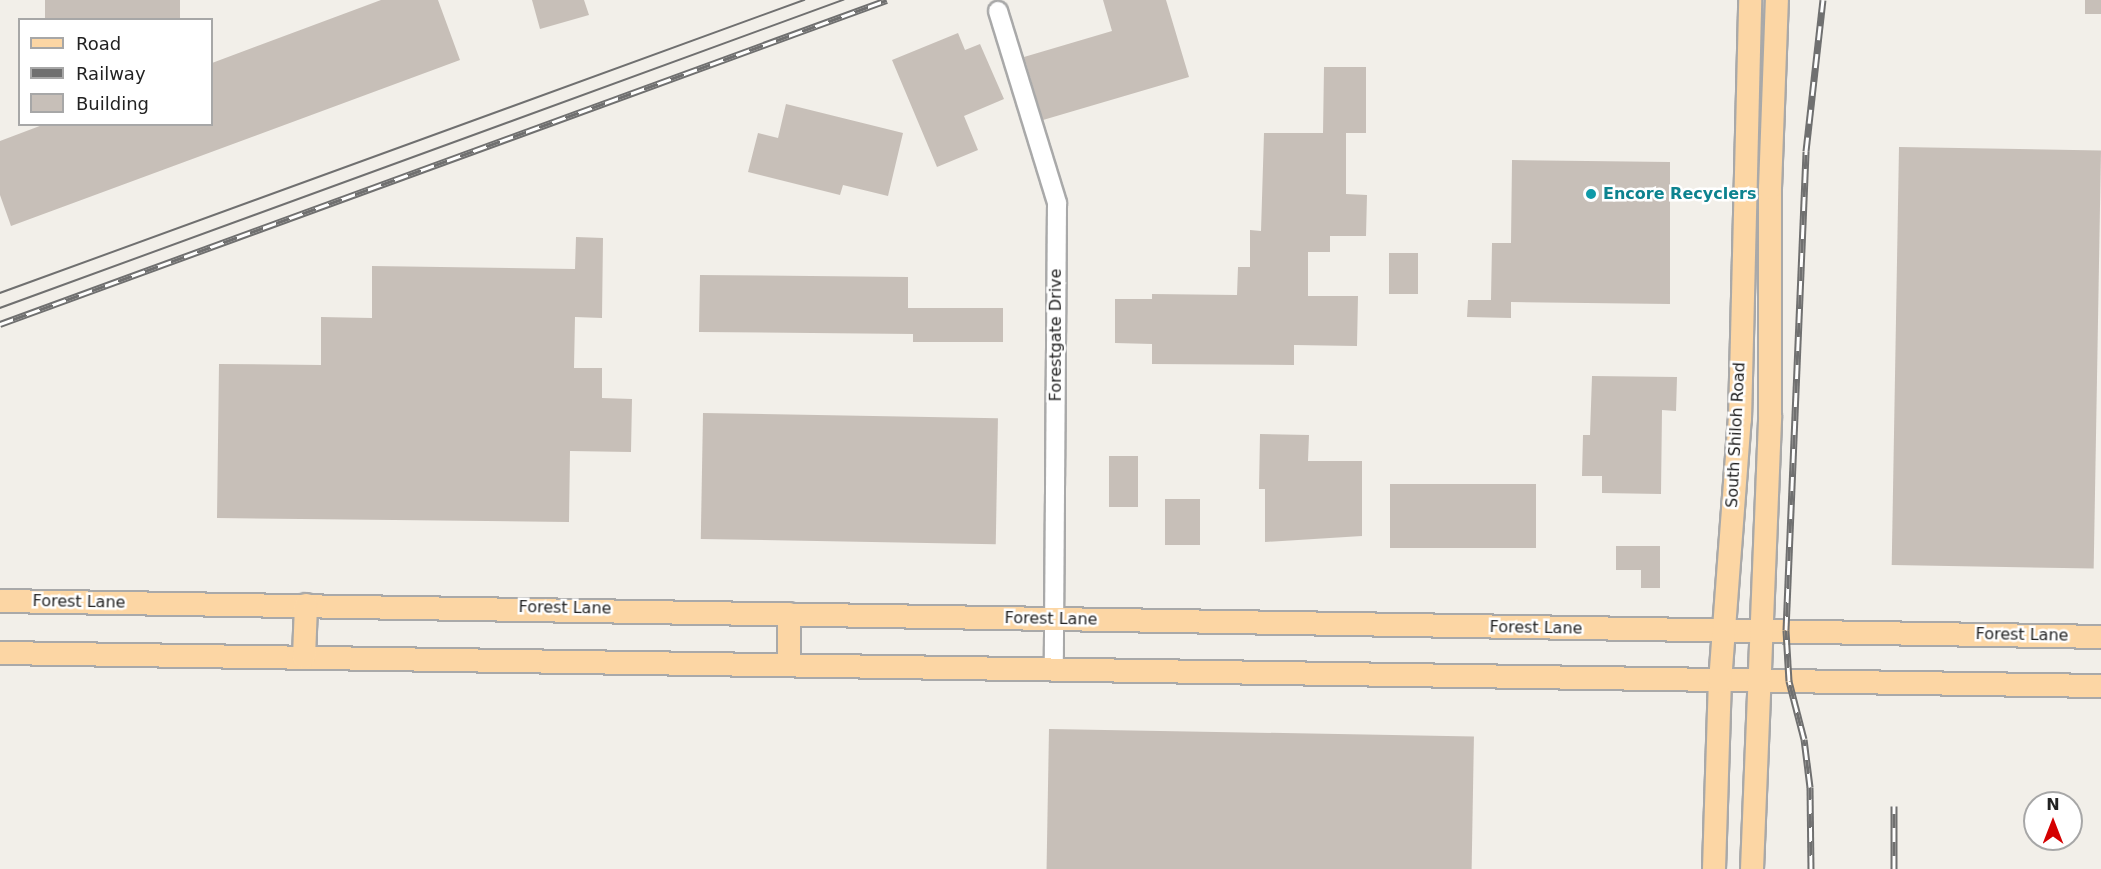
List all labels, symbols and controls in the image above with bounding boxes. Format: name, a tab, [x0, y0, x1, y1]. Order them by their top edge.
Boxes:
legend	[18, 18, 213, 126]
text: Road	[76, 33, 121, 54]
text: Railway	[76, 63, 146, 84]
text: Building	[76, 93, 149, 114]
place label: Encore Recyclers	[1603, 184, 1756, 204]
marker: Encore Recyclers	[1584, 187, 1598, 201]
street label: Forestgate Drive	[1046, 269, 1066, 401]
street label: South Shiloh Road	[1723, 362, 1749, 508]
street label: Forest Lane	[32, 592, 126, 612]
street label: Forest Lane	[518, 598, 612, 618]
street label: Forest Lane	[1004, 609, 1098, 629]
street label: Forest Lane	[1489, 618, 1583, 638]
street label: Forest Lane	[1975, 625, 2069, 645]
north arrow	[2023, 791, 2083, 851]
text: N	[2046, 795, 2060, 814]

